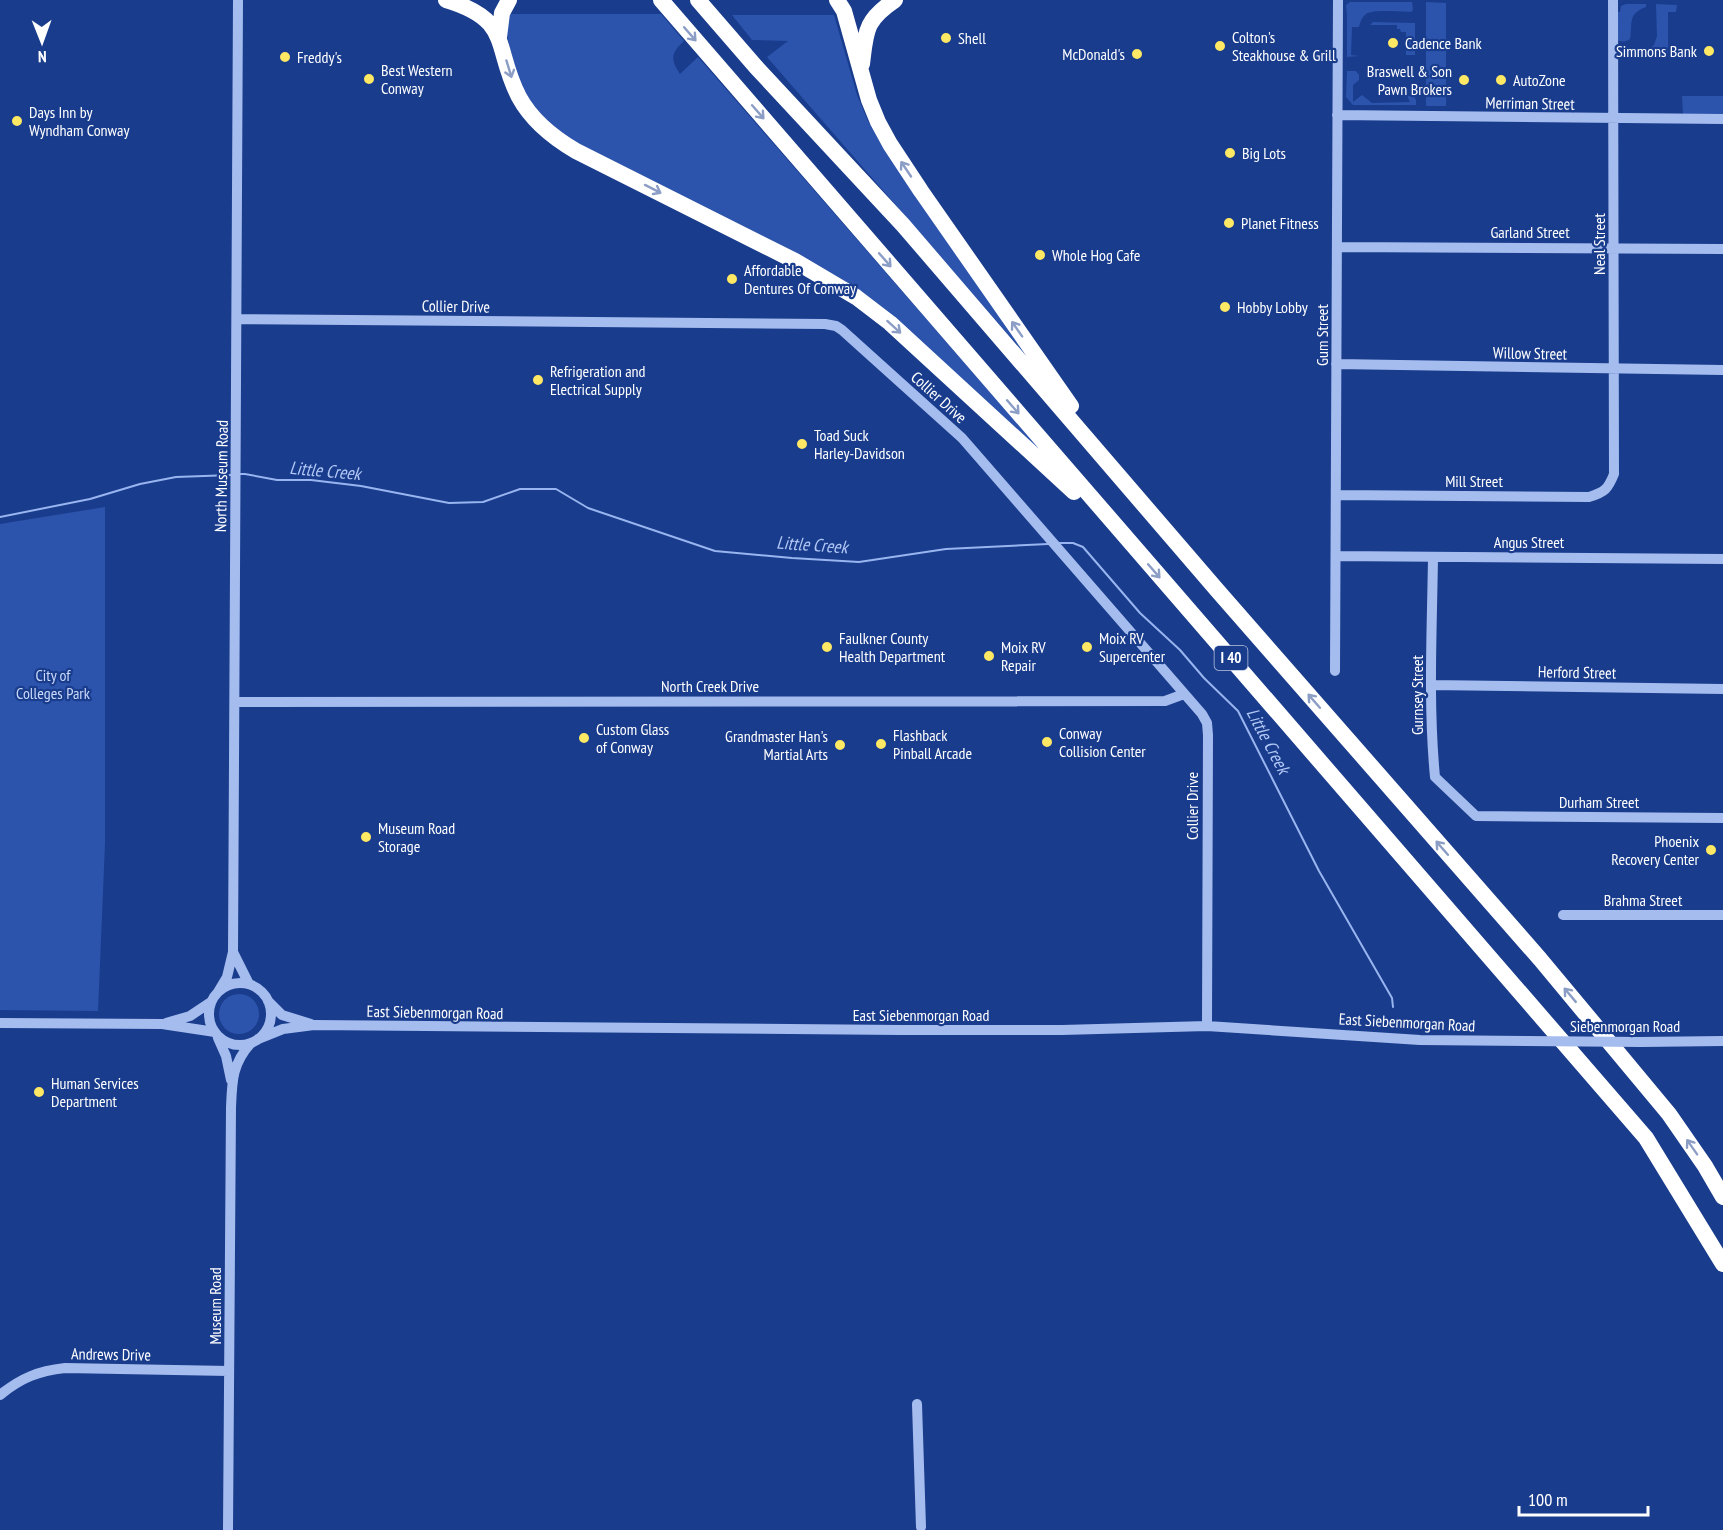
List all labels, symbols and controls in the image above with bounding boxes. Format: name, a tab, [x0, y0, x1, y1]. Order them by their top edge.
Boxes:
north arrow	[12, 12, 72, 72]
one-way arrow	[683, 26, 697, 41]
place label: Colton's Steakhouse & Grill	[1232, 27, 1336, 65]
place label: Shell	[958, 28, 986, 48]
marker: Shell	[939, 31, 953, 45]
place label: Cadence Bank	[1405, 33, 1482, 53]
marker: Cadence Bank	[1386, 36, 1400, 50]
marker: Colton's Steakhouse & Grill	[1213, 39, 1227, 53]
place label: Simmons Bank	[1616, 41, 1698, 61]
place label: McDonald's	[1062, 44, 1125, 64]
marker: Simmons Bank	[1702, 44, 1716, 58]
text: N	[38, 47, 47, 67]
place label: Freddy's	[297, 47, 342, 67]
marker: McDonald's	[1130, 47, 1144, 61]
marker: Freddy's	[278, 50, 292, 64]
one-way arrow	[504, 59, 515, 78]
place label: Best Western Conway	[381, 60, 453, 98]
place label: Braswell & Son Pawn Brokers	[1367, 61, 1452, 99]
place label: AutoZone	[1513, 70, 1566, 90]
marker: Best Western Conway	[362, 72, 376, 86]
marker: Braswell & Son Pawn Brokers	[1457, 73, 1471, 87]
marker: AutoZone	[1494, 73, 1508, 87]
street label: Merriman Street	[1485, 92, 1575, 114]
place label: Days Inn by Wyndham Conway	[29, 102, 129, 140]
one-way arrow	[751, 104, 765, 119]
marker: Days Inn by Wyndham Conway	[10, 114, 24, 128]
place label: Big Lots	[1242, 143, 1286, 163]
marker: Big Lots	[1223, 146, 1237, 160]
one-way arrow	[900, 161, 912, 178]
one-way arrow	[643, 184, 661, 196]
street label: Neal Street	[1589, 212, 1609, 275]
place label: Planet Fitness	[1241, 213, 1319, 233]
marker: Planet Fitness	[1222, 216, 1236, 230]
street label: Garland Street	[1490, 222, 1570, 242]
place label: Whole Hog Cafe	[1052, 245, 1140, 265]
marker: Whole Hog Cafe	[1033, 248, 1047, 262]
one-way arrow	[878, 252, 892, 267]
place label: Affordable Dentures Of Conway	[744, 260, 856, 298]
marker: Affordable Dentures Of Conway	[725, 272, 739, 286]
street label: Collier Drive	[422, 295, 490, 317]
place label: Hobby Lobby	[1237, 297, 1308, 317]
marker: Hobby Lobby	[1218, 300, 1232, 314]
street label: Gum Street	[1312, 304, 1332, 366]
one-way arrow	[886, 320, 901, 334]
one-way arrow	[1011, 321, 1023, 338]
street label: Willow Street	[1493, 342, 1568, 364]
place label: Refrigeration and Electrical Supply	[550, 361, 646, 399]
street label: Collier Drive	[907, 367, 971, 427]
marker: Refrigeration and Electrical Supply	[531, 373, 545, 387]
one-way arrow	[1006, 399, 1020, 414]
street label: North Museum Road	[210, 420, 232, 532]
place label: Toad Suck Harley-Davidson	[814, 425, 905, 463]
marker: Toad Suck Harley-Davidson	[795, 437, 809, 451]
water label: Little Creek	[288, 456, 364, 485]
street label: Mill Street	[1445, 471, 1503, 491]
water label: Little Creek	[776, 531, 850, 559]
street label: Angus Street	[1494, 532, 1565, 552]
one-way arrow	[1147, 563, 1161, 578]
place label: Faulkner County Health Department	[839, 628, 946, 666]
place label: Moix RV Supercenter	[1099, 628, 1166, 666]
place label: Moix RV Repair	[1001, 637, 1046, 675]
marker: Faulkner County Health Department	[820, 640, 834, 654]
marker: Moix RV Supercenter	[1080, 640, 1094, 654]
road number: I 40	[1214, 646, 1248, 670]
marker: Moix RV Repair	[982, 649, 996, 663]
street label: Gurnsey Street	[1407, 654, 1427, 735]
street label: Herford Street	[1538, 661, 1617, 683]
park label: City of Colleges Park	[16, 665, 91, 703]
street label: North Creek Drive	[661, 676, 759, 696]
one-way arrow	[1307, 694, 1321, 709]
water label: Little Creek	[1242, 704, 1296, 779]
place label: Custom Glass of Conway	[596, 719, 669, 757]
place label: Conway Collision Center	[1059, 723, 1146, 761]
place label: Flashback Pinball Arcade	[893, 725, 972, 763]
place label: Grandmaster Han's Martial Arts	[725, 726, 828, 764]
marker: Custom Glass of Conway	[577, 731, 591, 745]
marker: Conway Collision Center	[1040, 735, 1054, 749]
marker: Flashback Pinball Arcade	[874, 737, 888, 751]
marker: Grandmaster Han's Martial Arts	[833, 738, 847, 752]
street label: Collier Drive	[1182, 772, 1202, 840]
street label: Durham Street	[1559, 792, 1640, 812]
place label: Museum Road Storage	[378, 818, 455, 856]
marker: Museum Road Storage	[359, 830, 373, 844]
place label: Phoenix Recovery Center	[1611, 831, 1700, 869]
one-way arrow	[1435, 841, 1449, 856]
marker: Phoenix Recovery Center	[1704, 843, 1718, 857]
street label: Brahma Street	[1604, 890, 1683, 910]
one-way arrow	[1563, 988, 1577, 1003]
street label: East Siebenmorgan Road	[366, 1001, 504, 1023]
street label: East Siebenmorgan Road	[853, 1005, 989, 1025]
street label: East Siebenmorgan Road	[1338, 1008, 1476, 1036]
street label: Siebenmorgan Road	[1570, 1016, 1680, 1036]
place label: Human Services Department	[51, 1073, 139, 1111]
marker: Human Services Department	[32, 1085, 46, 1099]
one-way arrow	[1686, 1140, 1698, 1156]
street label: Museum Road	[205, 1267, 225, 1345]
street label: Andrews Drive	[71, 1343, 151, 1365]
scale bar	[1519, 1479, 1648, 1517]
text: 100 m	[1528, 1488, 1568, 1511]

